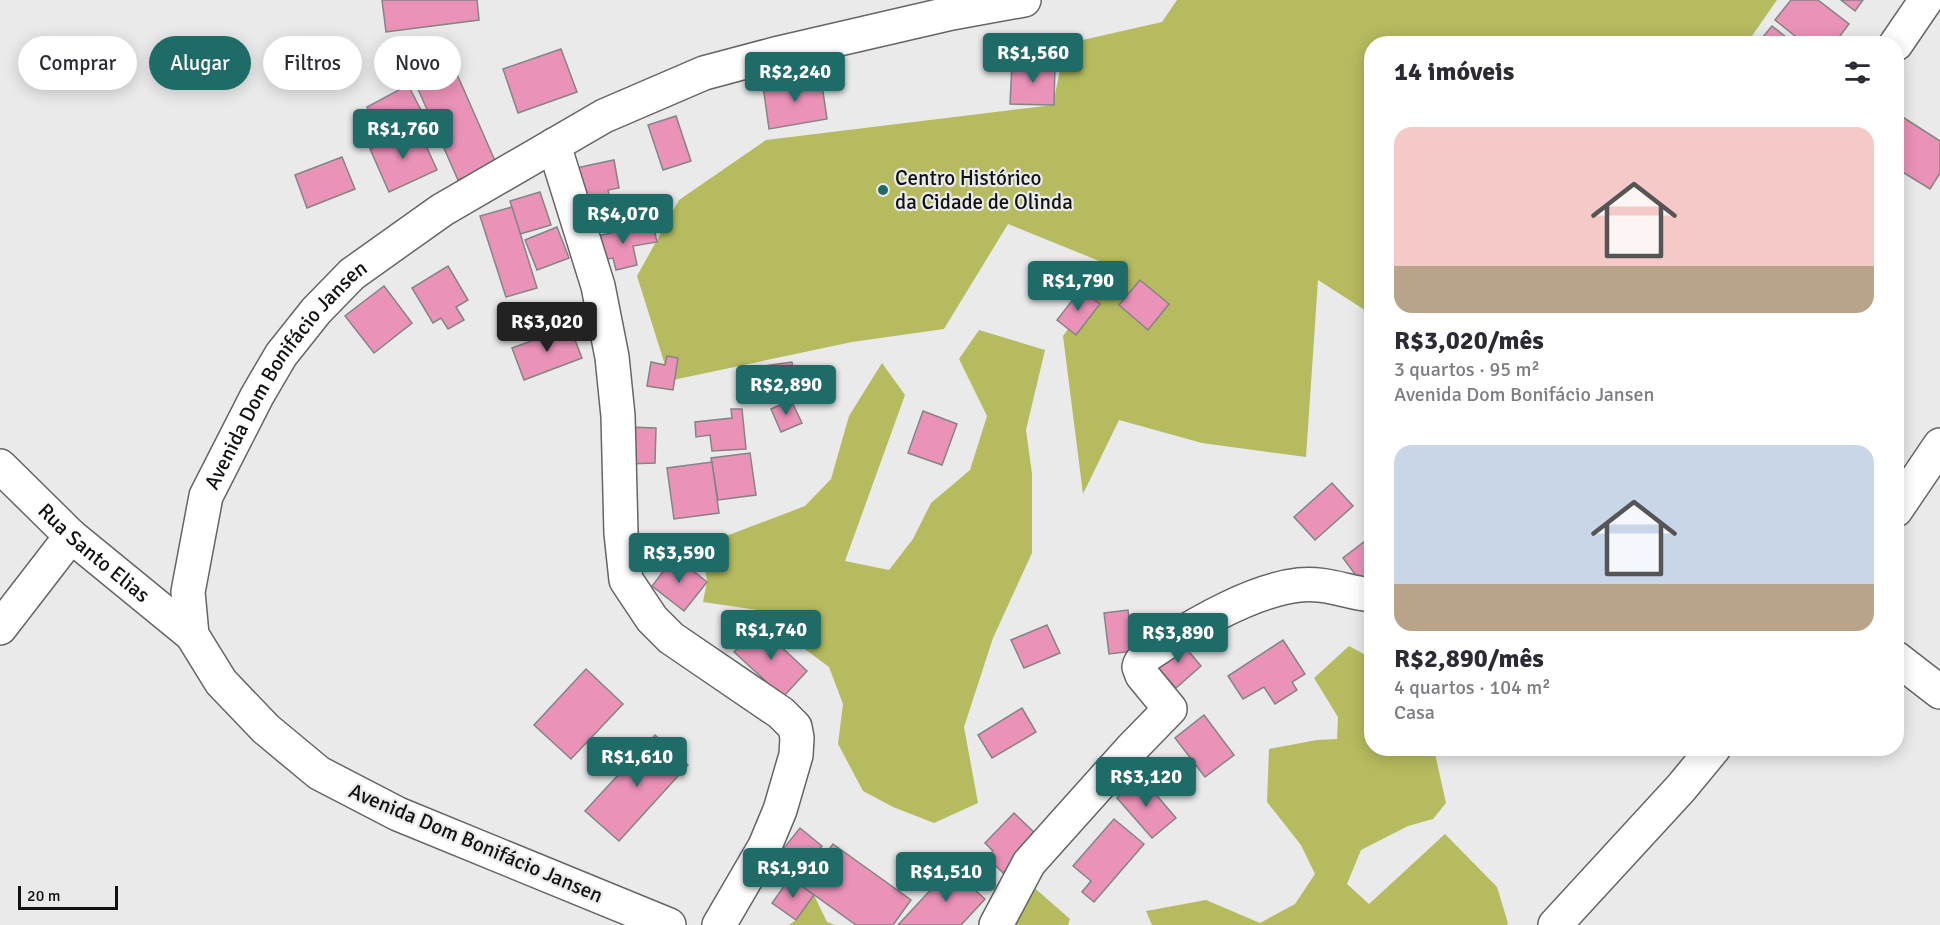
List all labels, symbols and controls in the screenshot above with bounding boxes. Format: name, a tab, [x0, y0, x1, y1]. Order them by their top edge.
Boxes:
pin: R$1,560	[978, 33, 1088, 84]
chip: Comprar	[18, 36, 137, 90]
chip: Alugar	[149, 36, 251, 90]
chip: Filtros	[263, 36, 362, 90]
chip: Novo	[374, 36, 461, 90]
text: R$1,560	[997, 40, 1069, 65]
pin: R$2,240	[740, 52, 850, 103]
text: 14 imóveis	[1394, 56, 1514, 88]
icon: filters	[1841, 56, 1874, 89]
text: R$2,240	[759, 59, 831, 84]
pin: R$1,760	[348, 109, 458, 160]
text: R$1,760	[367, 116, 439, 141]
place label: Centro Histórico da Cidade de Olinda	[895, 165, 1073, 215]
icon: home	[1580, 166, 1688, 274]
marker: Centro Histórico da Cidade de Olinda	[876, 183, 890, 197]
pin: R$4,070	[568, 194, 678, 245]
text: R$4,070	[587, 201, 659, 226]
street label: Avenida Dom Bonifácio Jansen	[199, 255, 372, 494]
pin: R$1,790	[1023, 261, 1133, 312]
text: R$1,790	[1042, 268, 1114, 293]
pin: R$3,020	[492, 302, 602, 353]
text: R$3,020	[511, 309, 583, 334]
text: R$3,020/mês	[1394, 325, 1544, 357]
text: 3 quartos · 95 m²	[1394, 357, 1540, 382]
pin: R$2,890	[731, 365, 841, 416]
text: R$2,890	[750, 372, 822, 397]
text: Avenida Dom Bonifácio Jansen	[1394, 382, 1654, 407]
icon: home	[1580, 484, 1688, 592]
street label: Rua Santo Elias	[33, 498, 155, 608]
pin: R$3,590	[624, 533, 734, 584]
text: R$3,590	[643, 540, 715, 565]
pin: R$1,740	[716, 610, 826, 661]
pin: R$3,890	[1123, 613, 1233, 664]
text: R$1,740	[735, 617, 807, 642]
text: R$3,890	[1142, 620, 1214, 645]
text: R$2,890/mês	[1394, 643, 1544, 675]
text: 4 quartos · 104 m²	[1394, 675, 1551, 700]
text: Casa	[1394, 700, 1435, 725]
pin: R$1,610	[582, 737, 692, 788]
text: R$1,610	[601, 744, 673, 769]
pin: R$3,120	[1091, 757, 1201, 808]
text: R$3,120	[1110, 764, 1182, 789]
street label: Avenida Dom Bonifácio Jansen	[345, 778, 607, 908]
pin: R$1,910	[738, 848, 848, 899]
pin: R$1,510	[891, 852, 1001, 903]
text: R$1,910	[757, 855, 829, 880]
text: R$1,510	[910, 859, 982, 884]
scale bar	[18, 883, 118, 910]
text: 20 m	[27, 886, 61, 906]

